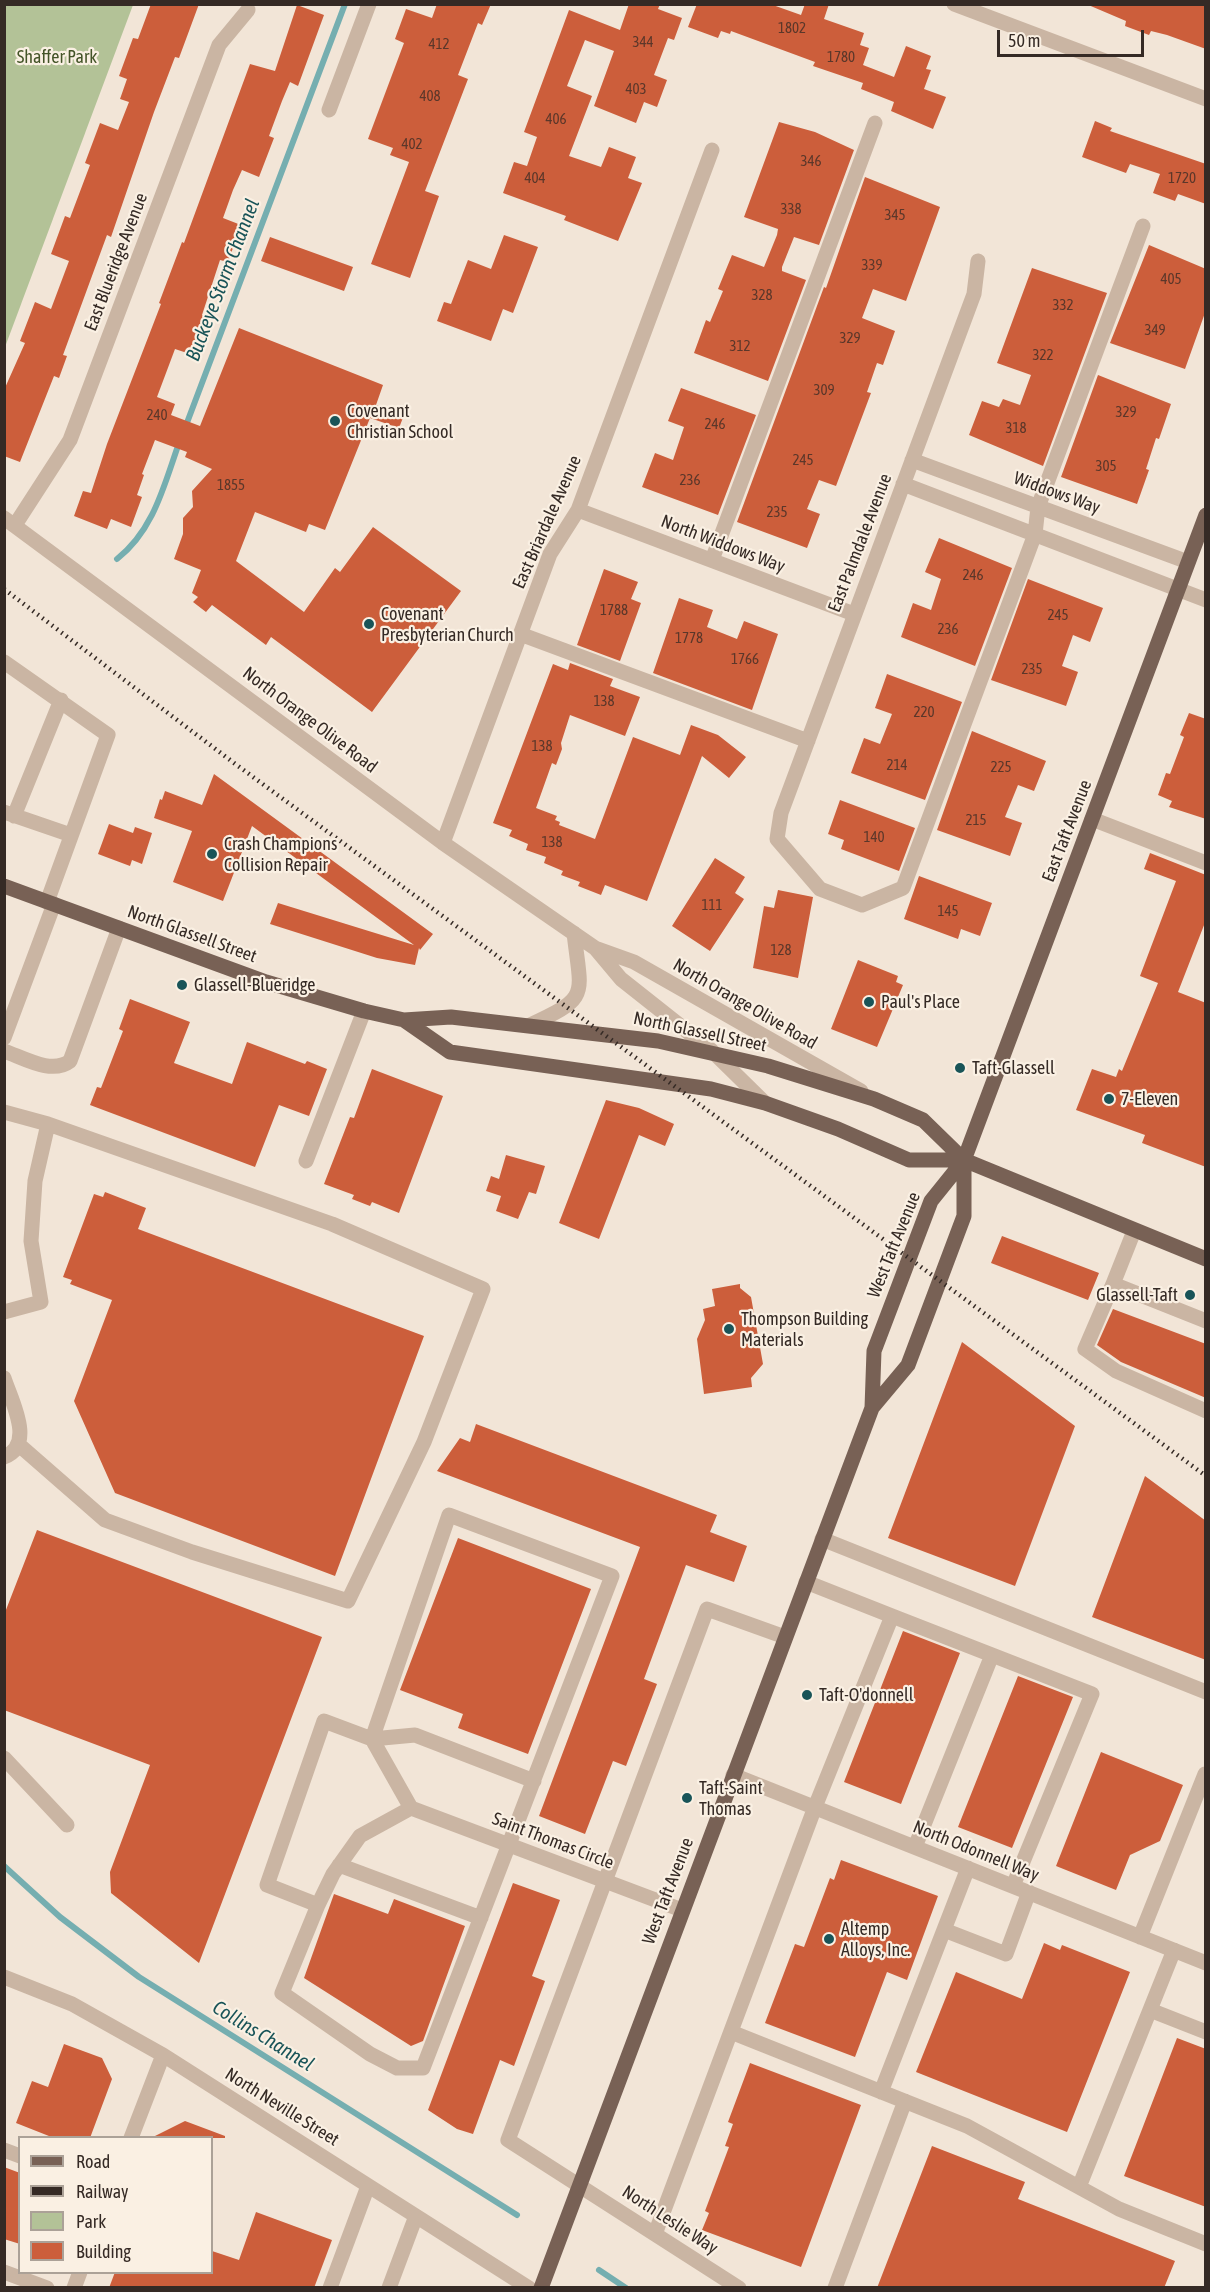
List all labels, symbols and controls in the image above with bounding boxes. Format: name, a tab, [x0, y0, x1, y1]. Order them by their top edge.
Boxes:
scale bar	[1000, 18, 1147, 56]
house number: 1802	[778, 19, 806, 37]
text: 50 m	[1008, 30, 1040, 51]
house number: 344	[632, 33, 654, 51]
house number: 412	[428, 35, 450, 53]
park label: Shaffer Park	[17, 46, 97, 68]
house number: 1780	[827, 48, 855, 66]
house number: 403	[625, 80, 647, 98]
house number: 408	[419, 87, 441, 105]
house number: 406	[545, 110, 567, 128]
house number: 402	[401, 135, 423, 153]
house number: 346	[800, 152, 822, 170]
house number: 404	[524, 169, 546, 187]
house number: 1720	[1168, 169, 1196, 187]
street label: East Blueridge Avenue	[80, 190, 152, 334]
water label: Buckeye Storm Channel	[181, 195, 265, 365]
house number: 338	[780, 200, 802, 218]
house number: 345	[884, 206, 906, 224]
house number: 339	[861, 256, 883, 274]
house number: 405	[1160, 270, 1182, 288]
house number: 328	[751, 286, 773, 304]
house number: 332	[1052, 296, 1074, 314]
house number: 349	[1144, 321, 1166, 339]
house number: 329	[839, 329, 861, 347]
house number: 312	[729, 337, 751, 355]
house number: 322	[1032, 346, 1054, 364]
house number: 309	[813, 381, 835, 399]
place label: Covenant Christian School	[347, 400, 453, 442]
house number: 329	[1115, 403, 1137, 421]
house number: 240	[146, 406, 168, 424]
marker: Covenant Christian School	[328, 414, 342, 428]
house number: 246	[704, 415, 726, 433]
house number: 318	[1005, 419, 1027, 437]
house number: 245	[792, 451, 814, 469]
street label: East Briardale Avenue	[508, 452, 586, 592]
house number: 305	[1095, 457, 1117, 475]
street label: Widdows Way	[1011, 467, 1103, 519]
house number: 236	[679, 471, 701, 489]
street label: East Palmdale Avenue	[824, 471, 896, 615]
house number: 1855	[217, 476, 245, 494]
house number: 235	[766, 503, 788, 521]
street label: North Widdows Way	[658, 510, 788, 578]
house number: 246	[962, 566, 984, 584]
house number: 1788	[600, 601, 628, 619]
place label: Covenant Presbyterian Church	[381, 603, 514, 646]
house number: 245	[1047, 606, 1069, 624]
marker: Covenant Presbyterian Church	[362, 617, 376, 631]
house number: 236	[937, 620, 959, 638]
house number: 1778	[675, 629, 703, 647]
house number: 1766	[731, 650, 759, 668]
house number: 235	[1021, 660, 1043, 678]
street label: North Orange Olive Road	[238, 662, 382, 778]
house number: 138	[593, 692, 615, 710]
house number: 220	[913, 703, 935, 721]
house number: 138	[531, 737, 553, 755]
house number: 214	[886, 756, 908, 774]
house number: 225	[990, 758, 1012, 776]
street label: East Taft Avenue	[1038, 777, 1096, 885]
house number: 215	[965, 811, 987, 829]
house number: 140	[863, 828, 885, 846]
place label: Crash Champions Collision Repair	[224, 833, 337, 876]
house number: 138	[541, 833, 563, 851]
marker: Crash Champions Collision Repair	[205, 847, 219, 861]
house number: 111	[701, 896, 723, 914]
street label: North Glassell Street	[125, 901, 259, 967]
house number: 145	[937, 902, 959, 920]
house number: 128	[770, 941, 792, 959]
street label: North Orange Olive Road	[669, 954, 821, 1054]
place label: Glassell-Blueridge	[194, 974, 315, 996]
marker: Glassell-Blueridge	[175, 978, 189, 992]
place label: Paul's Place	[881, 991, 960, 1013]
marker: Paul's Place	[862, 995, 876, 1009]
street label: North Glassell Street	[631, 1007, 769, 1057]
place label: Taft-Glassell	[972, 1057, 1055, 1079]
marker: Taft-Glassell	[953, 1061, 967, 1075]
place label: 7-Eleven	[1121, 1088, 1178, 1110]
marker: 7-Eleven	[1102, 1092, 1116, 1106]
street label: West Taft Avenue	[863, 1189, 925, 1301]
place label: Glassell-Taft	[1096, 1284, 1178, 1306]
marker: Glassell-Taft	[1183, 1288, 1197, 1302]
place label: Thompson Building Materials	[741, 1308, 868, 1350]
marker: Thompson Building Materials	[722, 1322, 736, 1336]
place label: Taft-O'donnell	[819, 1684, 914, 1706]
marker: Taft-O'donnell	[800, 1688, 814, 1702]
place label: Taft-Saint Thomas	[699, 1777, 763, 1820]
marker: Taft-Saint Thomas	[680, 1791, 694, 1805]
street label: Saint Thomas Circle	[489, 1808, 617, 1874]
street label: North Odonnell Way	[910, 1816, 1042, 1886]
street label: West Taft Avenue	[638, 1835, 698, 1947]
place label: Altemp Alloys, Inc.	[841, 1918, 910, 1960]
marker: Altemp Alloys, Inc.	[822, 1932, 836, 1946]
water label: Collins Channel	[208, 1995, 318, 2077]
street label: North Neville Street	[221, 2063, 343, 2151]
legend	[18, 2136, 213, 2274]
text: Road	[76, 2151, 110, 2172]
text: Railway	[76, 2181, 128, 2202]
street label: North Leslie Way	[618, 2181, 722, 2259]
text: Park	[76, 2211, 106, 2232]
text: Building	[76, 2241, 131, 2262]

